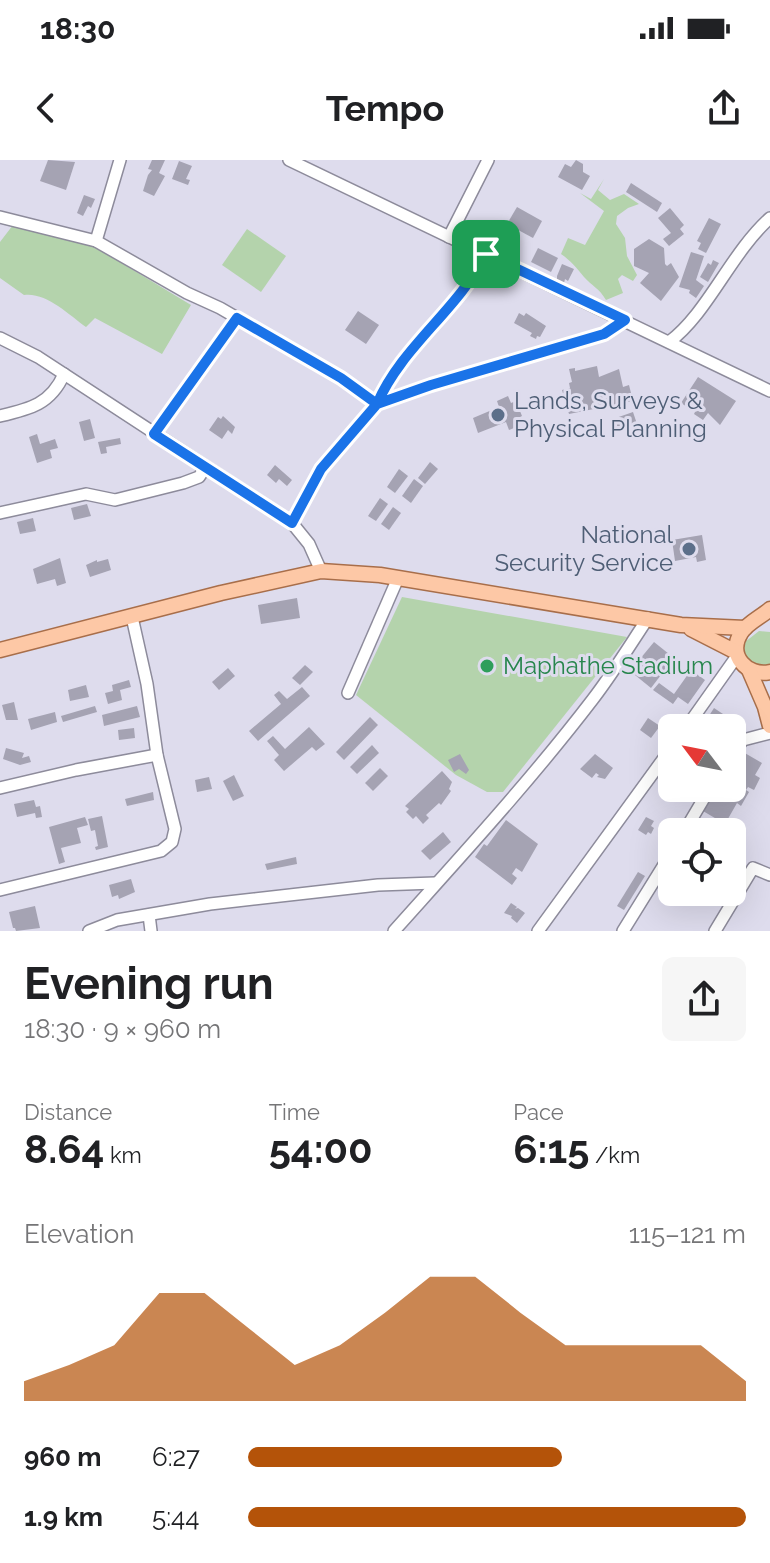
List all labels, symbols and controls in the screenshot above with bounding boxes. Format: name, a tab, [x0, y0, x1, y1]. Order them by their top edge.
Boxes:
text: 18:30	[40, 11, 116, 46]
icon: back	[24, 86, 68, 130]
icon: share	[702, 86, 746, 130]
text: Tempo	[326, 87, 444, 129]
pin	[452, 220, 520, 288]
icon: arrive	[464, 232, 508, 276]
place label: Lands, Surveys & Physical Planning	[514, 386, 707, 443]
marker: Lands, Surveys & Physical Planning	[489, 406, 507, 424]
place label: National Security Service	[494, 520, 673, 577]
marker: National Security Service	[680, 540, 698, 558]
place label: Maphathe Stadium	[503, 651, 713, 680]
marker: Maphathe Stadium	[478, 657, 496, 675]
north arrow	[658, 714, 746, 802]
map controls	[658, 714, 746, 906]
button: locate	[658, 818, 746, 906]
button: share	[662, 957, 746, 1041]
text: Evening run	[24, 958, 273, 1009]
text: 18:30 · 9 × 960 m	[24, 1014, 221, 1044]
text: Distance	[24, 1099, 112, 1125]
text: Time	[269, 1099, 320, 1125]
text: Pace	[513, 1099, 564, 1125]
text: 8.64	[24, 1125, 104, 1172]
text: 54:00	[269, 1125, 373, 1172]
text: 6:15	[513, 1125, 589, 1172]
text: km	[104, 1142, 142, 1168]
text: /km	[589, 1142, 640, 1168]
text: Elevation	[24, 1219, 134, 1249]
text: 115–121 m	[629, 1219, 746, 1249]
text: 960 m	[24, 1442, 102, 1472]
text: 6:27	[152, 1442, 200, 1472]
text: 1.9 km	[24, 1502, 103, 1532]
text: 5:44	[152, 1502, 199, 1532]

